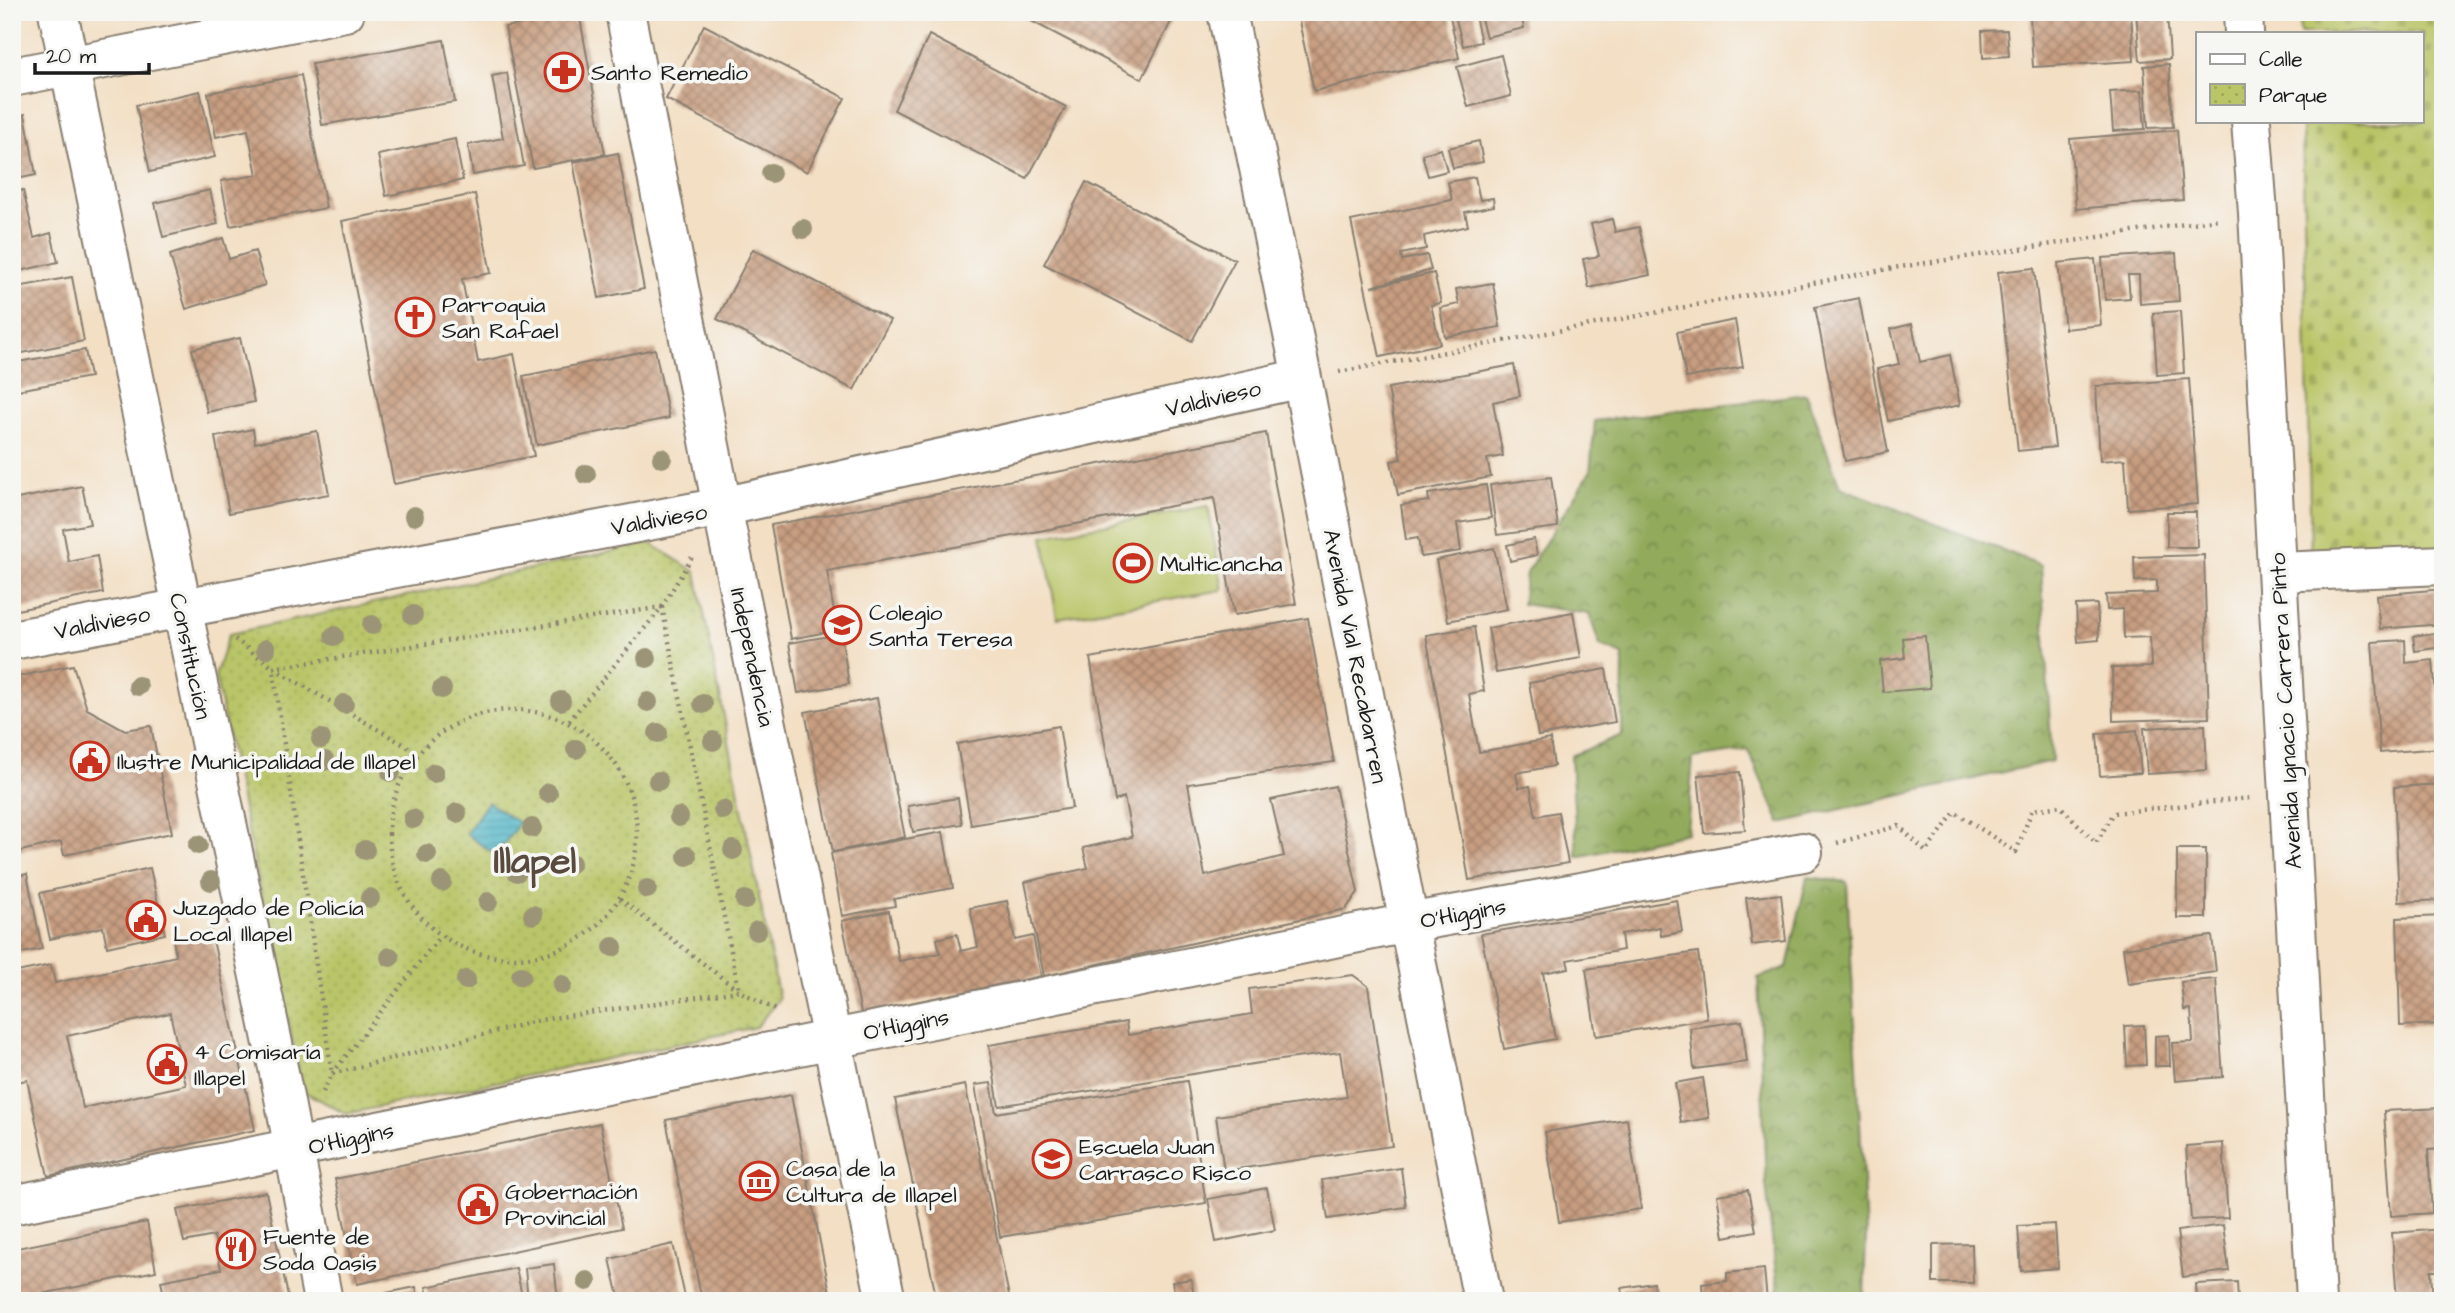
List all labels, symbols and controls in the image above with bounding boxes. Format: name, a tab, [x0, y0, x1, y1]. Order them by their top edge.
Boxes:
scale bar	[35, 32, 149, 76]
legend	[2196, 32, 2424, 122]
text: 20 m	[46, 42, 97, 71]
text: Calle	[2259, 45, 2303, 74]
pharmacy icon: Santo Remedio	[543, 51, 585, 93]
place label: Santo Remedio	[591, 57, 748, 89]
text: Parque	[2259, 81, 2327, 110]
place label: Parroquia San Rafael	[442, 289, 559, 347]
church icon: Parroquia San Rafael	[394, 296, 436, 338]
street label: Valdivieso	[1162, 372, 1264, 426]
street label: Valdivieso	[608, 496, 710, 544]
street label: Avenida Vial Recabarren	[1315, 526, 1395, 786]
sports icon: Multicancha	[1112, 542, 1154, 584]
place label: Multicancha	[1160, 548, 1283, 580]
street label: Avenida Ignacio Carrera Pinto	[2262, 552, 2311, 870]
street label: Independencia	[722, 585, 782, 730]
street label: Constitución	[161, 590, 219, 722]
place label: Colegio Santa Teresa	[869, 597, 1013, 655]
street label: Valdivieso	[51, 598, 153, 648]
school or university icon: Colegio Santa Teresa	[821, 604, 863, 646]
public building icon: Ilustre Municipalidad de Illapel	[69, 740, 111, 782]
place label: Ilustre Municipalidad de Illapel	[117, 746, 416, 778]
district label: Illapel	[494, 837, 576, 889]
street label: O'Higgins	[1418, 891, 1509, 938]
place label: Juzgado de Policía Local Illapel	[173, 892, 364, 950]
public building icon: Juzgado de Policía Local Illapel	[125, 899, 167, 941]
street label: O'Higgins	[861, 1001, 952, 1050]
place label: 4 Comisaría Illapel	[194, 1036, 321, 1094]
public building icon: 4 Comisaría Illapel	[146, 1043, 188, 1085]
street label: O'Higgins	[305, 1114, 397, 1165]
place label: Escuela Juan Carrasco Risco	[1079, 1131, 1251, 1189]
school or university icon: Escuela Juan Carrasco Risco	[1031, 1138, 1073, 1180]
place label: Casa de la Cultura de Illapel	[786, 1153, 957, 1211]
museum icon: Casa de la Cultura de Illapel	[738, 1160, 780, 1202]
place label: Gobernación Provincial	[505, 1176, 638, 1234]
public building icon: Gobernación Provincial	[457, 1183, 499, 1225]
place label: Fuente de Soda Oasis	[263, 1221, 377, 1279]
restaurant icon: Fuente de Soda Oasis	[215, 1228, 257, 1270]

